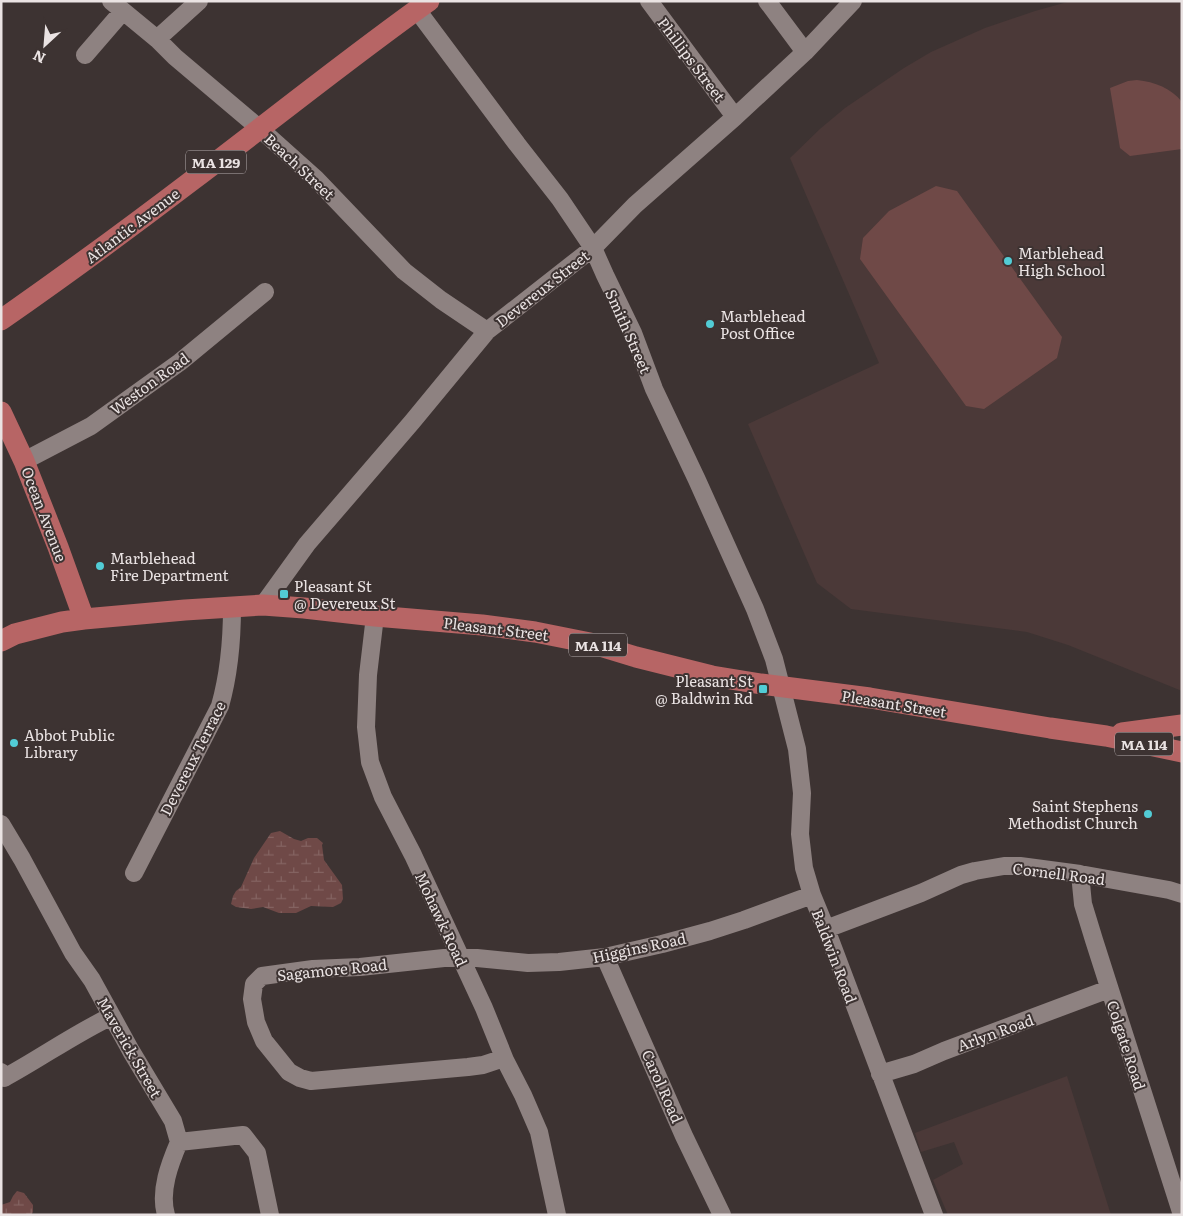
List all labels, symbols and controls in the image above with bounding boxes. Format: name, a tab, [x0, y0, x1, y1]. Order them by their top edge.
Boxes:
street label: Phillips Street	[653, 12, 731, 106]
north arrow	[20, 20, 70, 70]
text: N	[29, 46, 49, 69]
street label: Beach Street	[260, 127, 340, 205]
road number: MA 129	[186, 150, 246, 173]
street label: Atlantic Avenue	[80, 182, 184, 268]
place label: Marblehead High School	[1018, 241, 1105, 281]
street label: Devereux Street	[490, 244, 594, 332]
marker: Marblehead High School	[1002, 255, 1014, 267]
street label: Smith Street	[600, 285, 658, 377]
place label: Marblehead Post Office	[720, 304, 806, 344]
marker: Marblehead Post Office	[704, 318, 716, 330]
street label: Weston Road	[105, 346, 193, 420]
street label: Ocean Avenue	[16, 463, 74, 565]
place label: Marblehead Fire Department	[110, 546, 229, 586]
marker: Marblehead Fire Department	[94, 560, 106, 572]
place label: Pleasant St @ Devereux St	[294, 574, 395, 614]
marker: Pleasant St @ Devereux St	[278, 588, 290, 600]
street label: Pleasant Street	[442, 610, 550, 646]
road number: MA 114	[569, 634, 627, 656]
place label: Pleasant St @ Baldwin Rd	[655, 669, 753, 709]
marker: Pleasant St @ Baldwin Rd	[757, 683, 769, 695]
street label: Pleasant Street	[840, 683, 948, 723]
street label: Devereux Terrace	[153, 697, 231, 819]
place label: Abbot Public Library	[24, 723, 115, 763]
road number: MA 114	[1115, 732, 1173, 756]
marker: Abbot Public Library	[8, 737, 20, 749]
place label: Saint Stephens Methodist Church	[1007, 794, 1138, 834]
marker: Saint Stephens Methodist Church	[1142, 808, 1154, 820]
street label: Cornell Road	[1011, 856, 1107, 890]
street label: Mohawk Road	[410, 868, 474, 970]
street label: Baldwin Road	[807, 906, 863, 1006]
street label: Higgins Road	[590, 926, 688, 968]
street label: Sagamore Road	[276, 952, 388, 986]
street label: Maverick Street	[92, 992, 168, 1102]
street label: Colgate Road	[1102, 997, 1152, 1093]
street label: Arlyn Road	[953, 1008, 1037, 1056]
street label: Carol Road	[637, 1046, 689, 1126]

